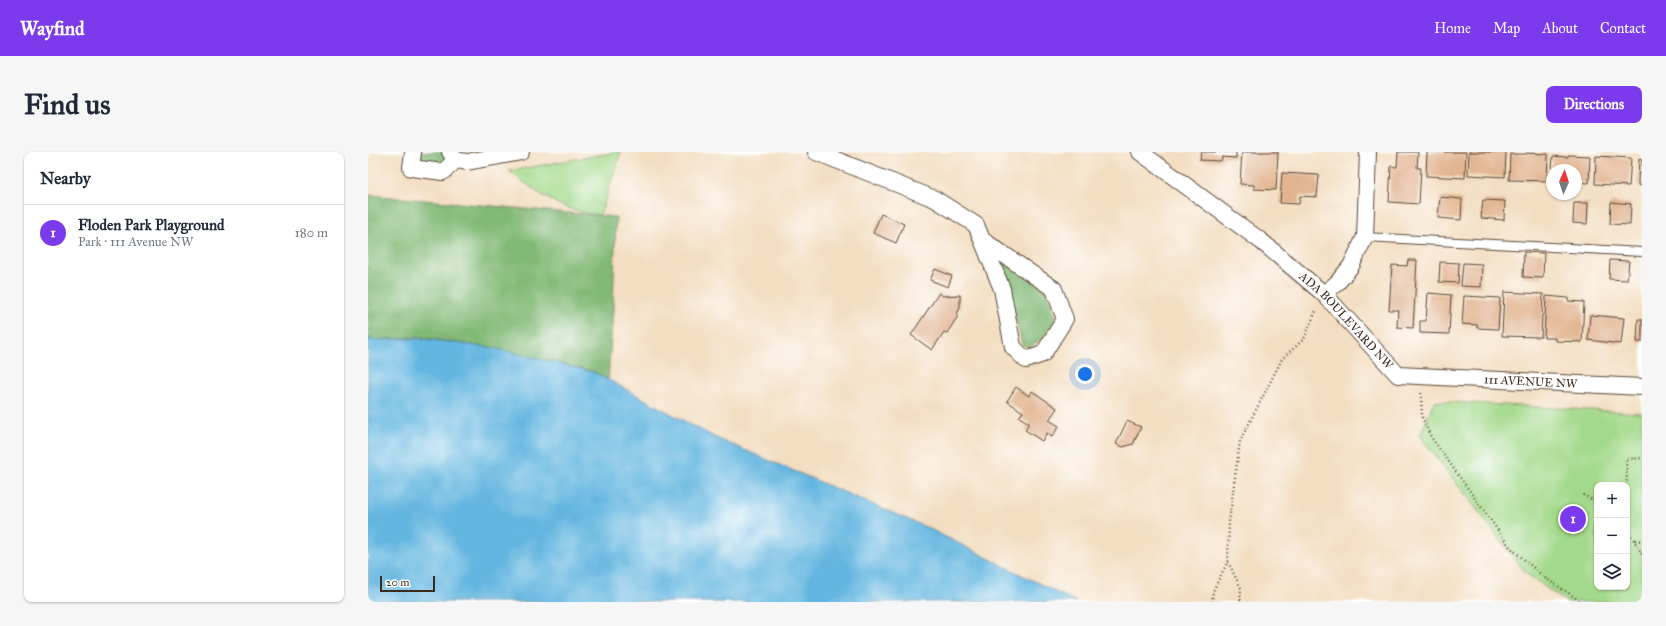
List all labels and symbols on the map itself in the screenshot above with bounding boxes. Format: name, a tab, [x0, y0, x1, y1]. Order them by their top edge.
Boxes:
north arrow	[1546, 164, 1582, 200]
street label: ADA BOULEVARD NW	[1295, 268, 1397, 372]
your location	[1075, 364, 1095, 384]
street label: 111 AVENUE NW	[1484, 372, 1578, 391]
pin: 1	[1560, 504, 1586, 534]
scale bar	[380, 574, 435, 593]

